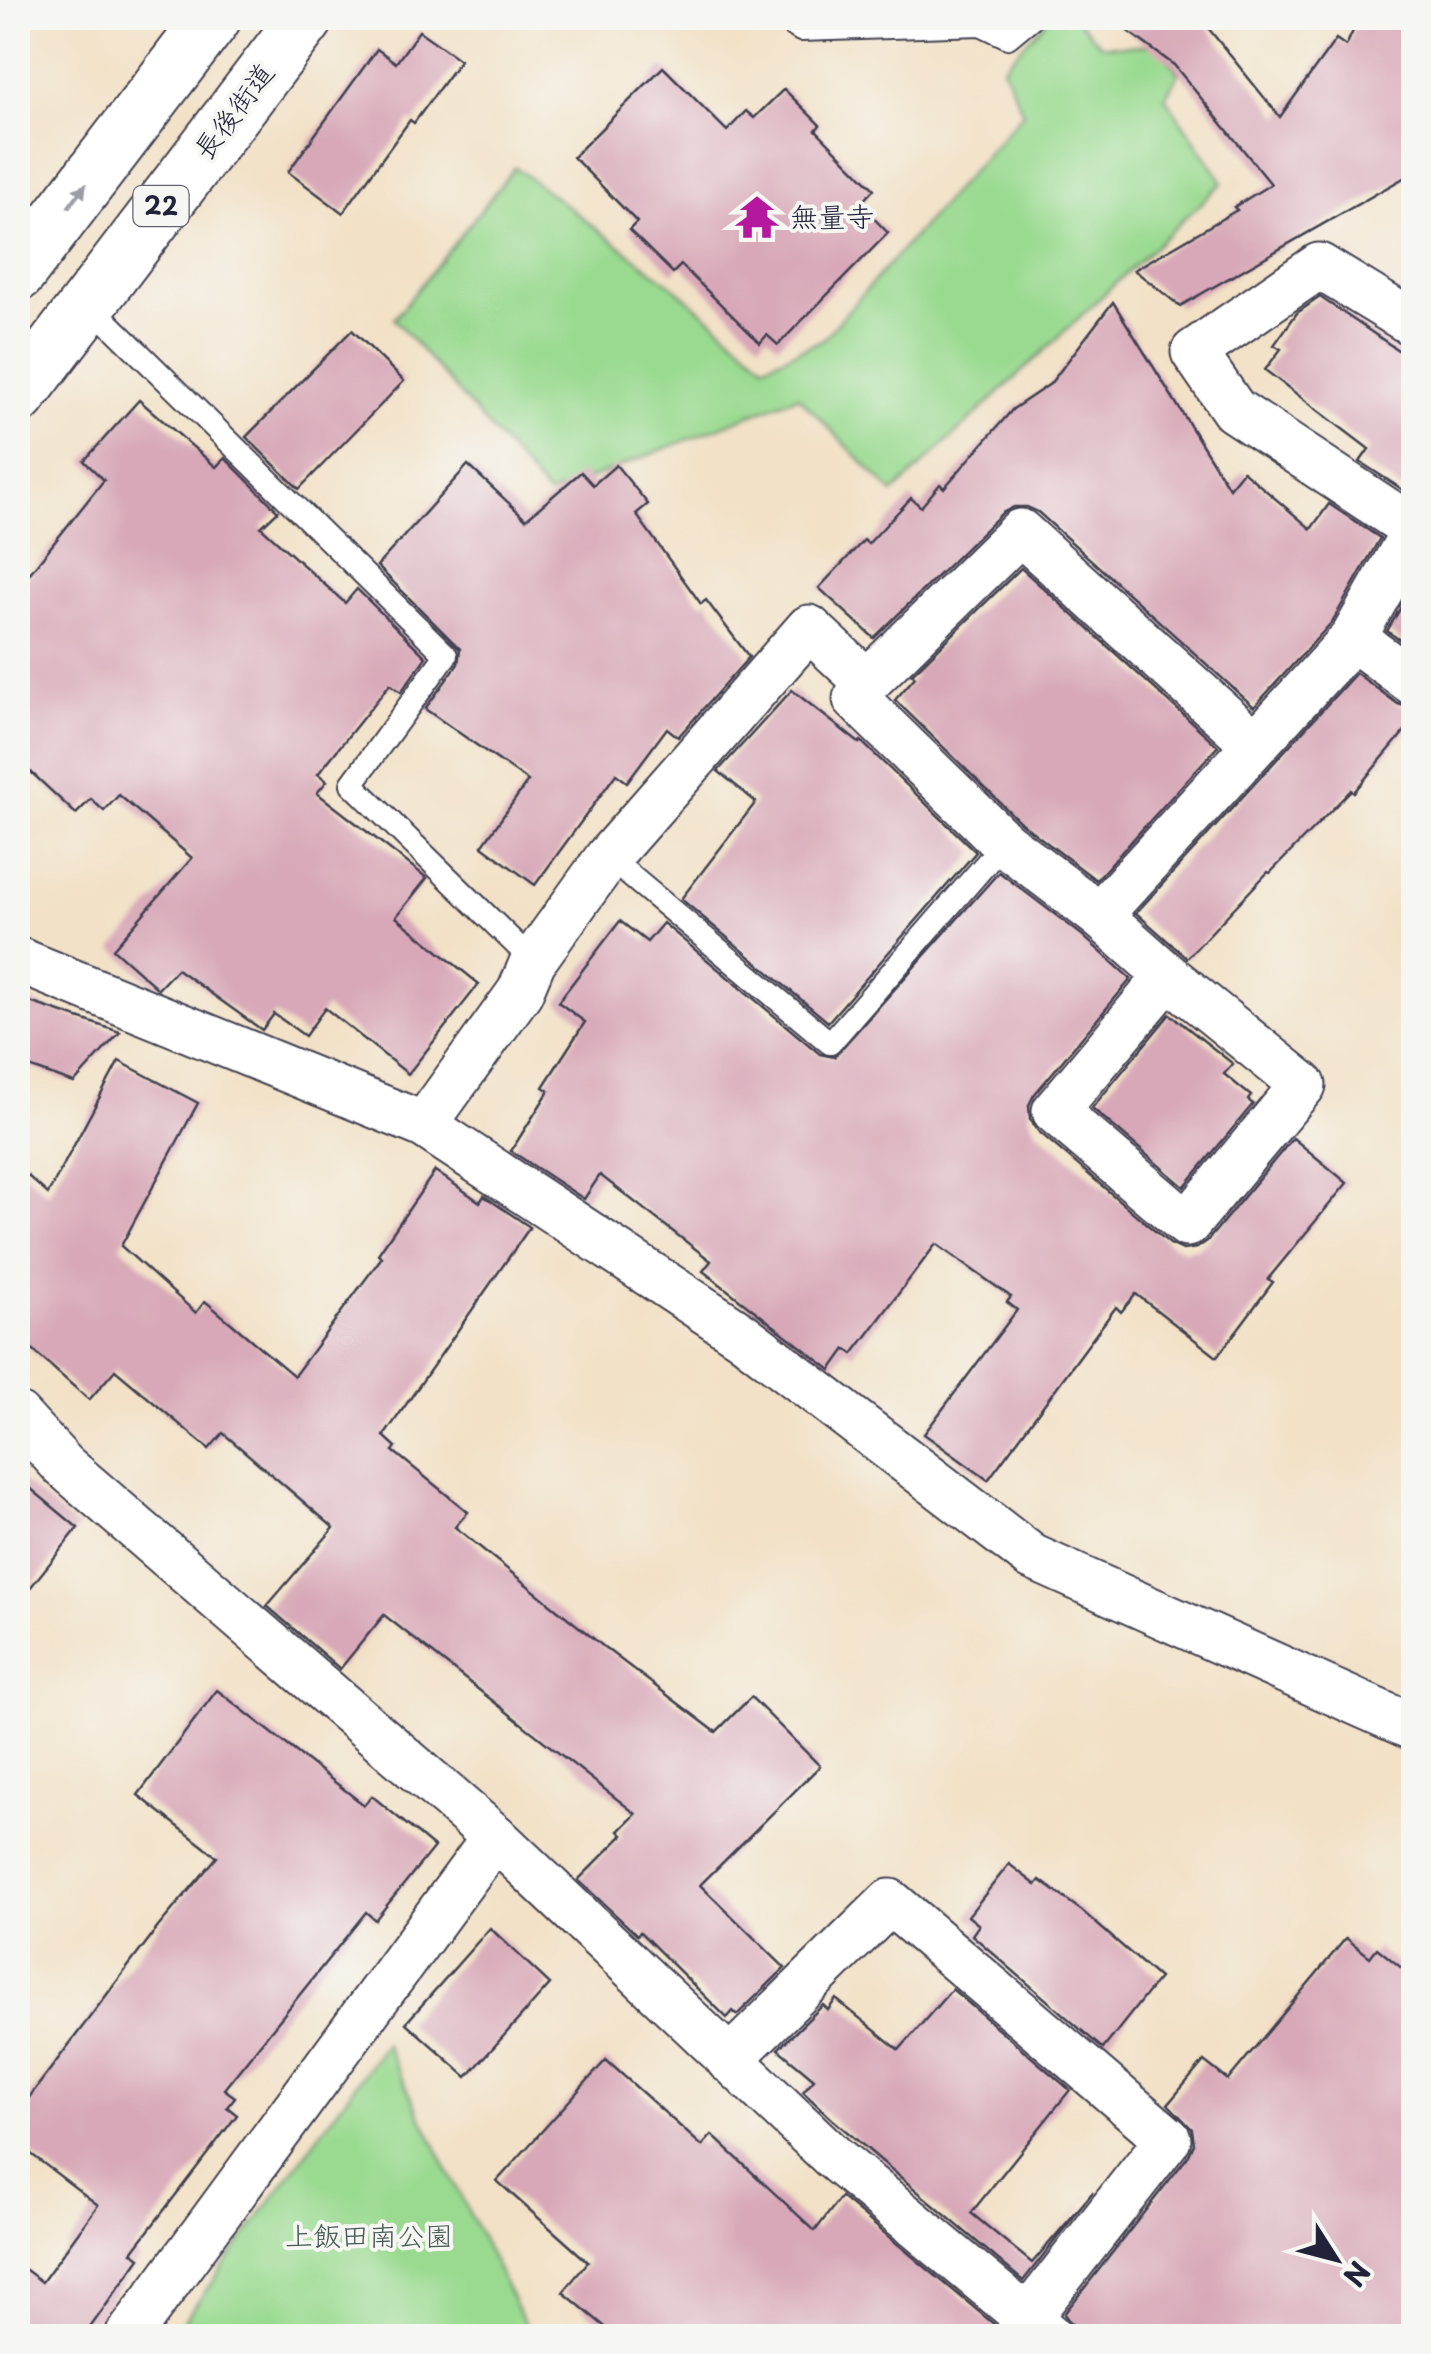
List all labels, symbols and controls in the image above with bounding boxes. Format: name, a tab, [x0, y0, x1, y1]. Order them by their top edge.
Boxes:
street label: 長後街道	[182, 52, 284, 168]
one-way arrow	[66, 183, 86, 209]
road number: 22	[134, 186, 188, 226]
temple icon: 無量寺	[733, 193, 781, 241]
place label: 無量寺	[790, 194, 874, 237]
north arrow	[1286, 2209, 1386, 2309]
park label: 上飯田南公園	[285, 2213, 453, 2256]
text: N	[1334, 2253, 1381, 2296]

